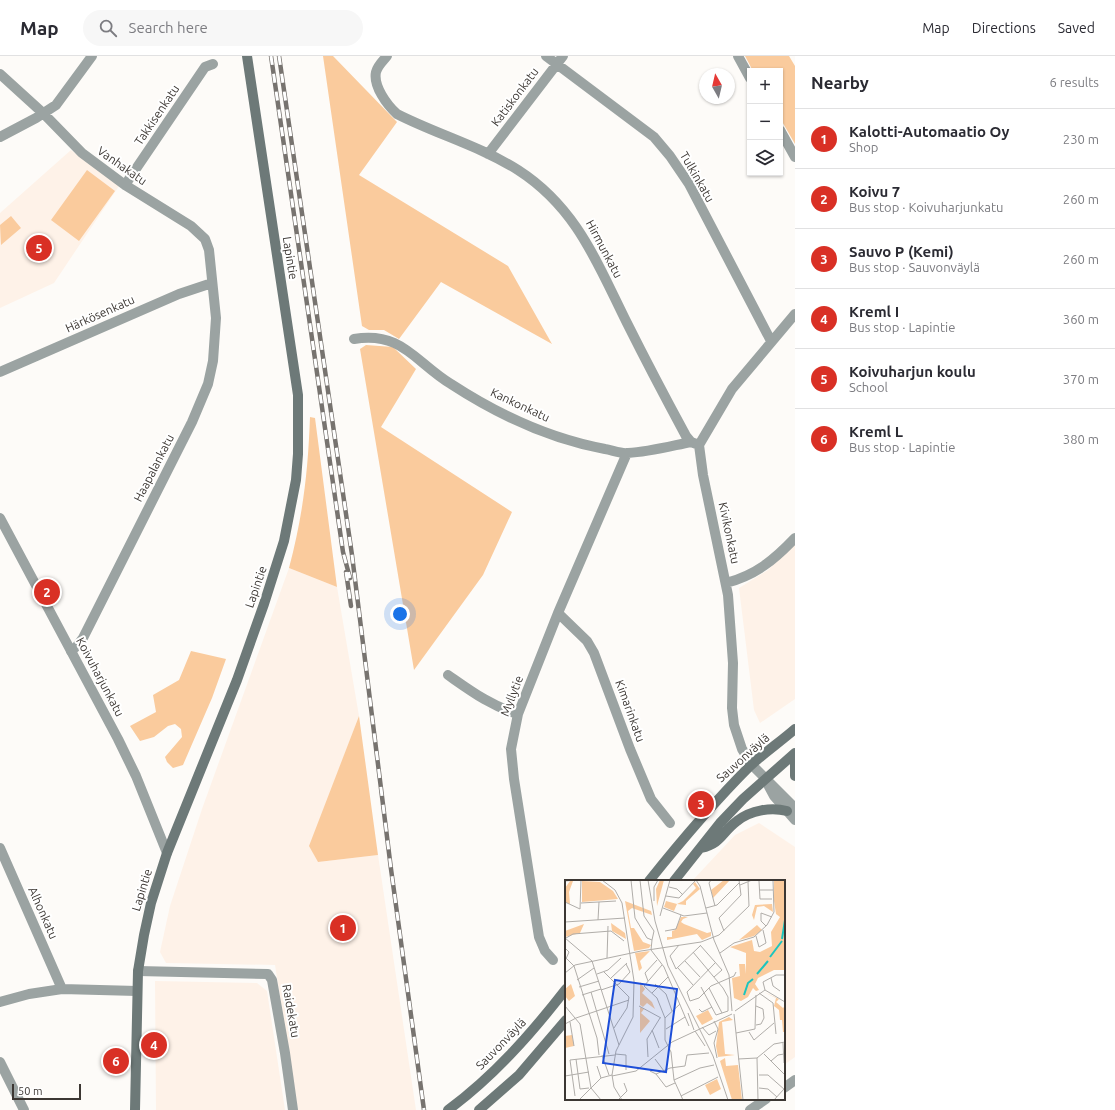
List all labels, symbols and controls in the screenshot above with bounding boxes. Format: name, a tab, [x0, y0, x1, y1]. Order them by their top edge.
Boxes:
search box	[83, 10, 363, 46]
text: Map	[20, 17, 59, 39]
icon: search	[97, 17, 119, 39]
text: Search here	[129, 19, 208, 36]
text: Map	[922, 20, 950, 36]
text: Directions	[972, 20, 1036, 36]
text: Saved	[1058, 20, 1095, 36]
street label: Katiskonkatu	[488, 65, 541, 128]
north arrow	[699, 68, 735, 104]
map controls	[747, 68, 783, 176]
button: +	[747, 68, 783, 104]
text: Nearby	[811, 73, 869, 92]
text: 6 results	[1049, 75, 1099, 89]
street label: Takkisenkatu	[132, 82, 182, 147]
button: −	[747, 104, 783, 140]
text: Kalotti-Automaatio Oy	[849, 123, 1009, 140]
text: 1	[820, 132, 828, 146]
text: 230 m	[1063, 132, 1099, 146]
button: layers	[747, 140, 783, 176]
text: Shop	[849, 140, 878, 154]
street label: Vanhakatu	[95, 144, 149, 187]
street label: Tulkinkatu	[678, 149, 717, 204]
text: Koivu 7	[849, 183, 900, 200]
text: 2	[820, 192, 828, 206]
text: 260 m	[1063, 192, 1099, 206]
text: Bus stop · Koivuharjunkatu	[849, 200, 1003, 214]
street label: Hirmunkatu	[584, 218, 625, 280]
pin: 5	[26, 233, 52, 263]
street label: Lapintie	[281, 235, 300, 280]
text: Sauvo P (Kemi)	[849, 243, 954, 260]
text: 3	[820, 252, 828, 266]
text: 260 m	[1063, 252, 1099, 266]
text: Bus stop · Sauvonväylä	[849, 260, 980, 274]
street label: Härkösenkatu	[63, 292, 136, 335]
text: Kreml I	[849, 303, 899, 320]
text: 4	[820, 312, 828, 326]
text: 360 m	[1063, 312, 1099, 326]
text: Bus stop · Lapintie	[849, 320, 955, 334]
text: Koivuharjun koulu	[849, 363, 976, 380]
text: 5	[820, 372, 828, 386]
text: 370 m	[1063, 372, 1099, 386]
text: School	[849, 380, 888, 394]
street label: Kankonkatu	[489, 385, 552, 424]
text: Kreml L	[849, 423, 903, 440]
street label: Haapalankatu	[131, 432, 176, 504]
text: 6	[820, 432, 828, 446]
text: 380 m	[1063, 432, 1099, 446]
text: Bus stop · Lapintie	[849, 440, 955, 454]
street label: Kivikonkatu	[717, 501, 742, 565]
street label: Lapintie	[242, 564, 269, 609]
pin: 2	[34, 577, 60, 607]
your location	[390, 604, 410, 624]
street label: Koivuharjunkatu	[74, 635, 127, 719]
street label: Myllytie	[498, 674, 525, 718]
street label: Kimarinkatu	[613, 678, 648, 744]
street label: Sauvonväylä	[714, 731, 772, 785]
pin: 3	[688, 789, 714, 819]
street label: Lapintie	[129, 867, 154, 912]
inset map	[565, 880, 785, 1100]
street label: Alhonkatu	[26, 885, 61, 941]
pin: 1	[330, 913, 356, 943]
street label: Raidekatu	[280, 983, 303, 1039]
street label: Sauvonväylä	[473, 1015, 528, 1072]
pin: 4	[141, 1030, 167, 1060]
pin: 6	[103, 1046, 129, 1076]
scale bar	[12, 1082, 81, 1101]
text: 50 m	[18, 1085, 42, 1097]

